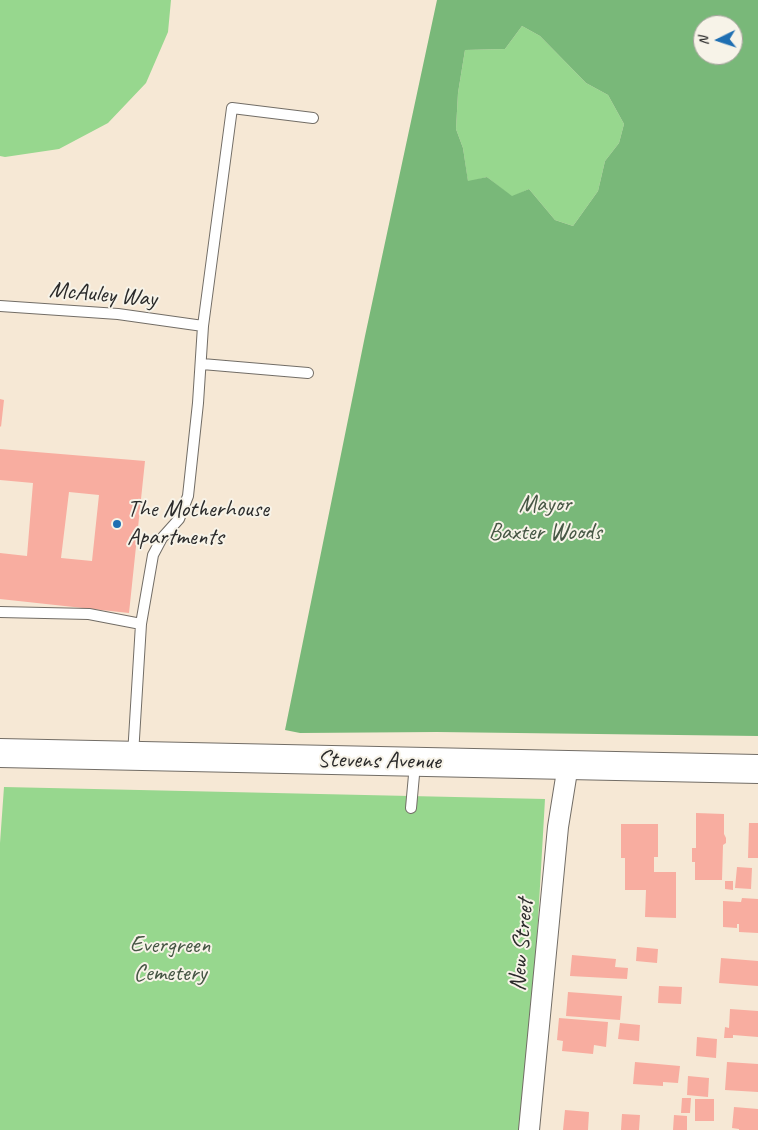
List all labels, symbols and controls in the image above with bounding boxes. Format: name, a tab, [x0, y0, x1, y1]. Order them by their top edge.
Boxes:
north arrow	[693, 15, 743, 65]
text: N	[695, 36, 712, 46]
street label: McAuley Way	[48, 276, 158, 314]
park label: Mayor Baxter Woods	[488, 491, 602, 547]
place label: The Motherhouse Apartments	[127, 496, 269, 552]
marker: The Motherhouse Apartments	[111, 518, 123, 530]
street label: Stevens Avenue	[317, 746, 441, 776]
street label: New Street	[504, 897, 540, 993]
park label: Evergreen Cemetery	[130, 932, 210, 988]

